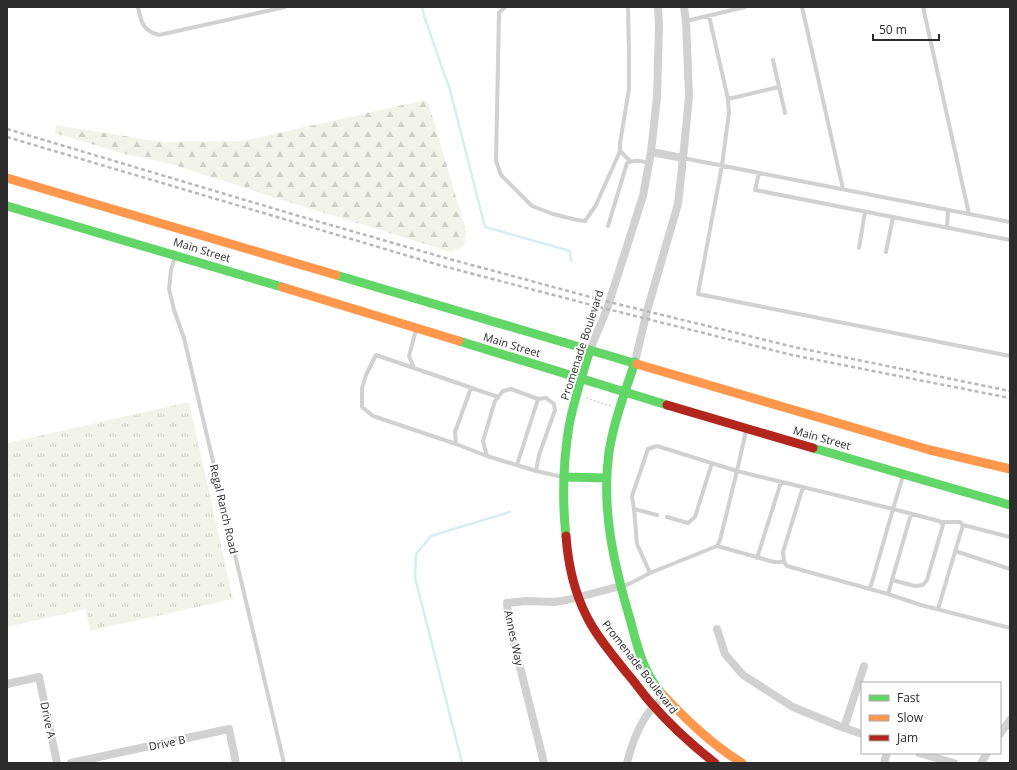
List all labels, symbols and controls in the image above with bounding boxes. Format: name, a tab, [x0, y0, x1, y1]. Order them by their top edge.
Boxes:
scale bar	[873, 16, 939, 42]
text: 50 m	[879, 21, 907, 38]
street label: Main Street	[172, 234, 233, 265]
street label: Promenade Boulevard	[557, 288, 606, 402]
street label: Main Street	[482, 329, 543, 360]
street label: Main Street	[792, 422, 853, 453]
street label: Regal Ranch Road	[207, 463, 242, 555]
street label: Annes Way	[501, 609, 528, 668]
street label: Promenade Boulevard	[599, 617, 682, 717]
legend	[861, 682, 1001, 754]
text: Fast	[897, 689, 920, 706]
street label: Drive A	[37, 700, 60, 739]
text: Slow	[897, 709, 924, 726]
text: Jam	[896, 729, 918, 746]
street label: Drive B	[147, 731, 186, 754]

